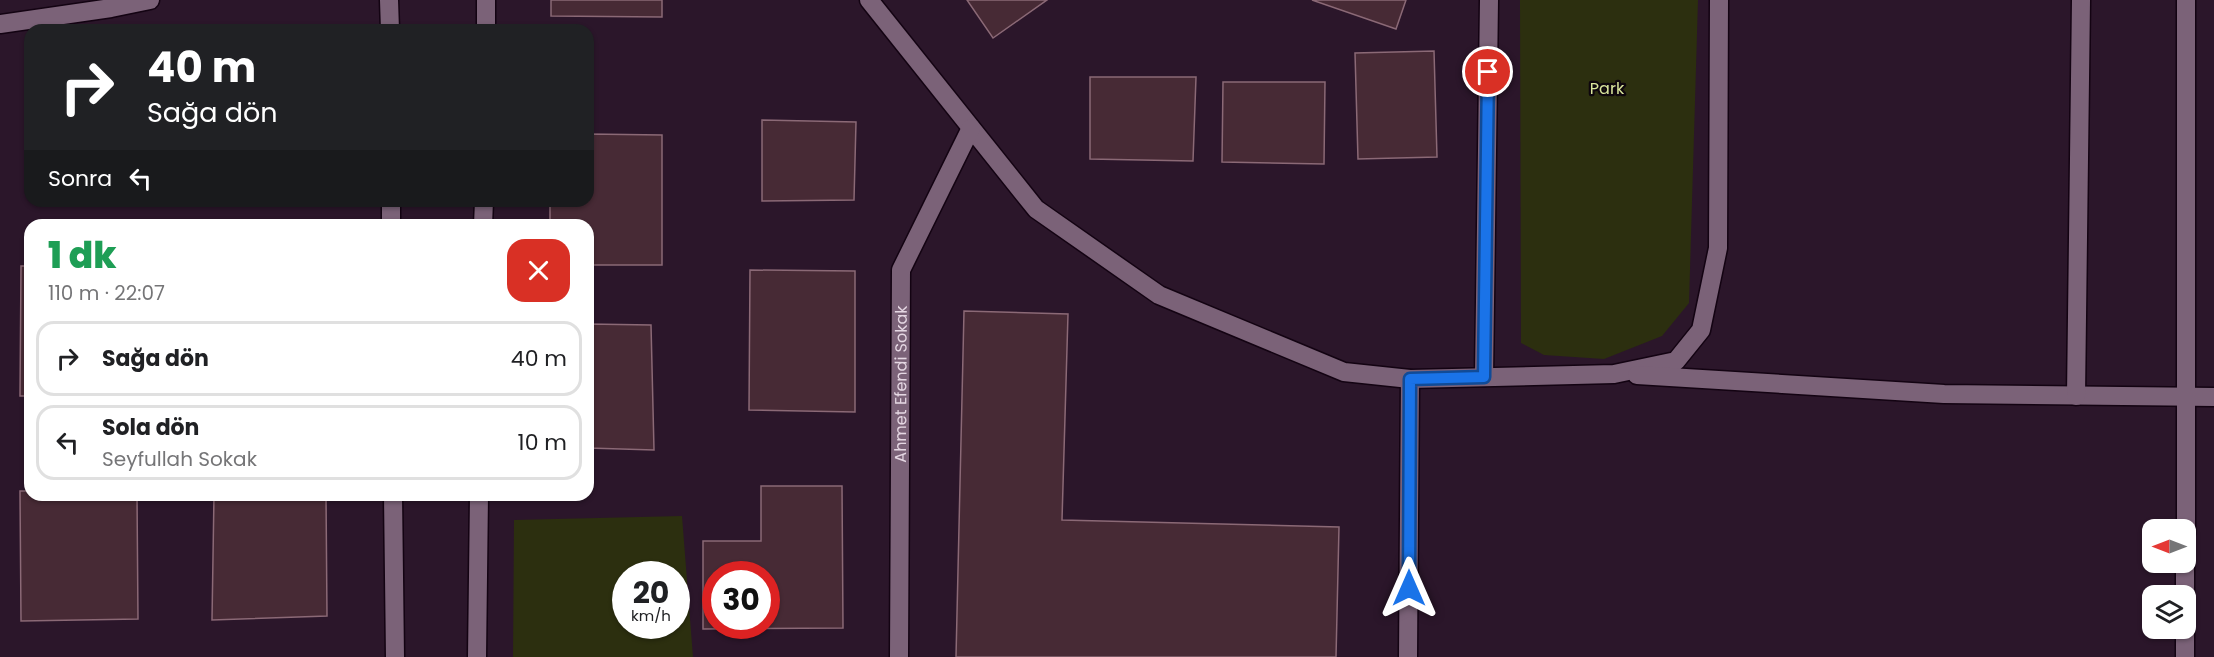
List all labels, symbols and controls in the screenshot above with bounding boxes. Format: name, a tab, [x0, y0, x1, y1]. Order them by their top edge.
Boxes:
text: 40 m	[147, 38, 256, 97]
pin	[1462, 46, 1513, 97]
icon: right	[48, 48, 126, 126]
icon: arrive	[1471, 55, 1504, 88]
park label: Park	[1590, 77, 1625, 100]
text: Sağa dön	[147, 94, 278, 131]
icon: left	[124, 162, 157, 195]
text: Sonra	[48, 163, 112, 194]
text: 1 dk	[48, 230, 117, 281]
button: close	[507, 239, 570, 302]
text: 110 m · 22:07	[48, 279, 165, 307]
street label: Ahmet Efendi Sokak	[889, 305, 912, 463]
icon: right	[51, 342, 84, 375]
text: Sağa dön	[102, 343, 209, 374]
text: 40 m	[511, 343, 567, 374]
text: Sola dön	[102, 412, 199, 443]
icon: left	[51, 426, 84, 459]
text: 10 m	[518, 427, 567, 458]
text: Seyfullah Sokak	[102, 445, 257, 473]
north arrow	[2142, 519, 2196, 573]
map controls	[2142, 519, 2196, 639]
position arrow	[1377, 556, 1441, 620]
speed limit sign: 30	[702, 561, 780, 639]
text: 20	[633, 571, 669, 614]
button: layers	[2142, 585, 2196, 639]
text: km/h	[631, 605, 671, 626]

